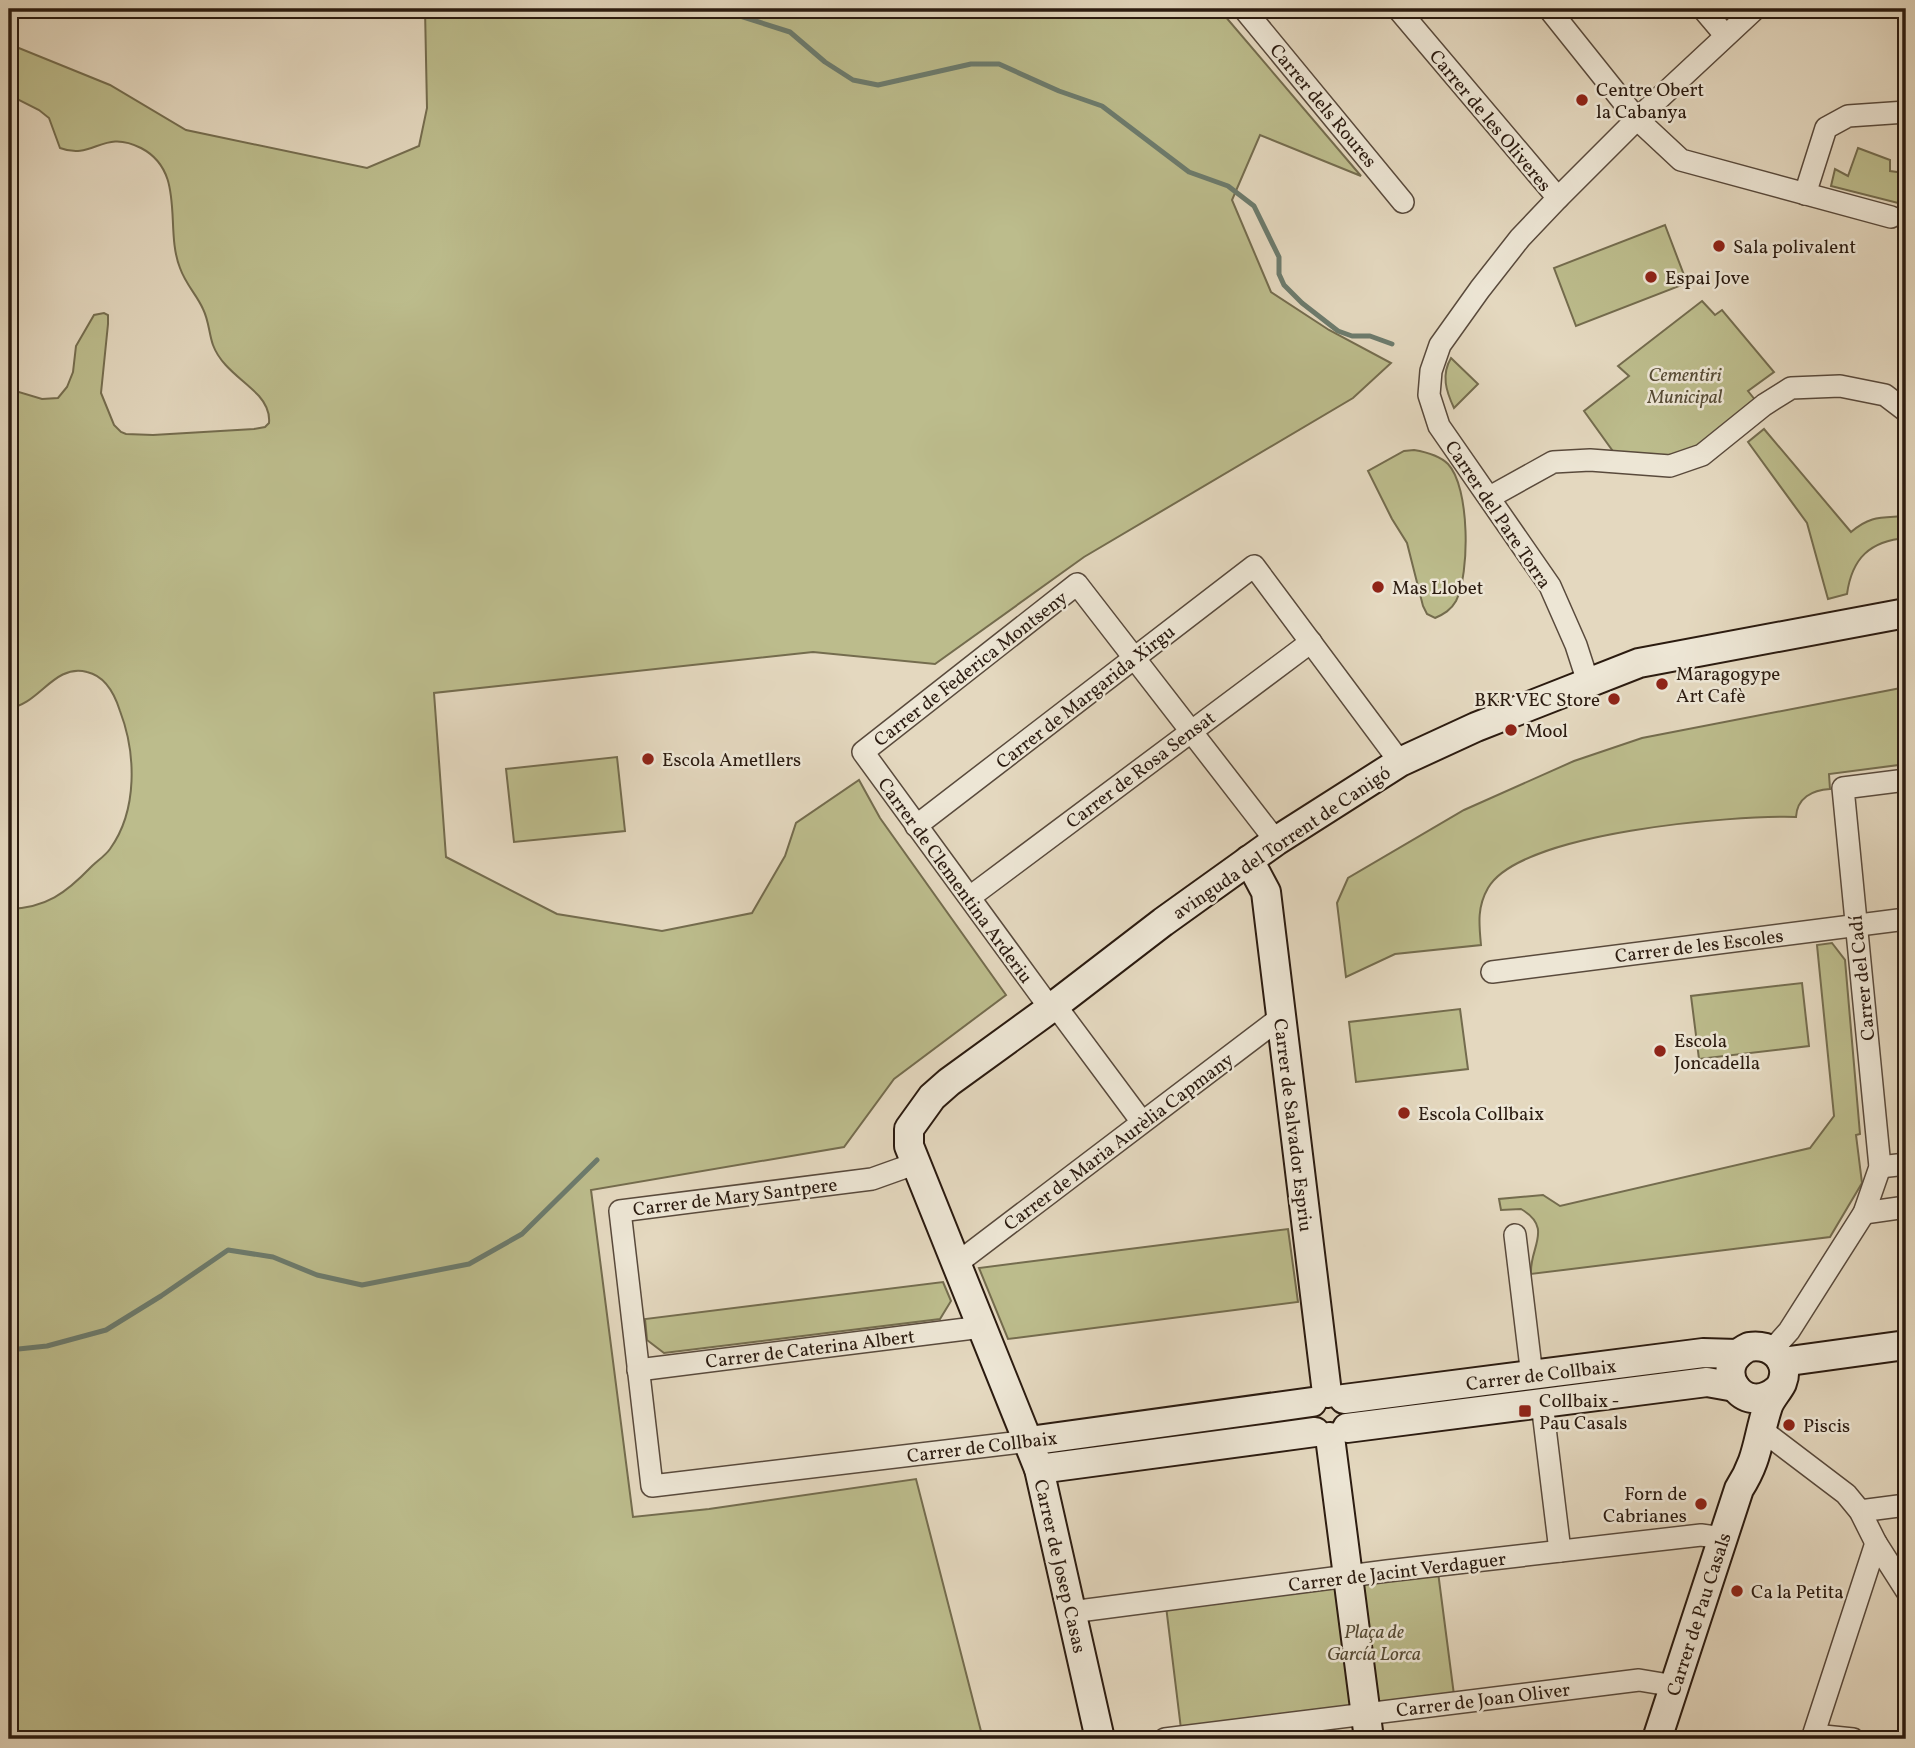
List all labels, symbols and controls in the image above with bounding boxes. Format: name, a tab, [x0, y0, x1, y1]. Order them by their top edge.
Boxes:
street label: Carrer dels Roures	[1263, 39, 1382, 174]
street label: Carrer de les Oliveres	[1422, 45, 1557, 198]
place label: Centre Obert la Cabanya	[1596, 78, 1704, 126]
marker: Centre Obert la Cabanya	[1574, 92, 1590, 108]
place label: Sala polivalent	[1733, 235, 1857, 261]
marker: Sala polivalent	[1711, 238, 1727, 254]
place label: Espai Jove	[1665, 266, 1749, 292]
marker: Espai Jove	[1643, 269, 1659, 285]
park label: Cementiri Municipal	[1647, 363, 1723, 411]
street label: Carrer del Pare Torra	[1438, 436, 1557, 594]
place label: Mas Llobet	[1392, 576, 1484, 602]
marker: Mas Llobet	[1370, 579, 1386, 595]
street label: Carrer de Federica Montseny	[869, 586, 1074, 754]
street label: Carrer de Margarida Xirgu	[991, 619, 1181, 776]
place label: Maragogype Art Cafè	[1676, 662, 1780, 710]
marker: Maragogype Art Cafè	[1654, 676, 1670, 692]
place label: BKR VEC Store	[1474, 688, 1600, 714]
marker: BKR VEC Store	[1606, 691, 1622, 707]
street label: Carrer de Rosa Sensat	[1061, 706, 1222, 835]
place label: Mool	[1525, 719, 1568, 745]
marker: Mool	[1503, 722, 1519, 738]
place label: Escola Ametllers	[662, 748, 801, 774]
marker: Escola Ametllers	[640, 751, 656, 767]
street label: avinguda del Torrent de Canigó	[1168, 761, 1396, 927]
street label: Carrer de Clementina Arderiu	[871, 773, 1038, 989]
street label: Carrer del Cadí	[1843, 913, 1883, 1042]
street label: Carrer de les Escoles	[1614, 924, 1785, 970]
street label: Carrer de Salvador Espriu	[1266, 1017, 1318, 1233]
place label: Escola Joncadella	[1674, 1029, 1760, 1077]
marker: Escola Joncadella	[1652, 1043, 1668, 1059]
street label: Carrer de Maria Aurèlia Capmany	[999, 1048, 1239, 1238]
place label: Escola Collbaix	[1418, 1102, 1544, 1128]
marker: Escola Collbaix	[1396, 1105, 1412, 1121]
street label: Carrer de Mary Santpere	[632, 1173, 839, 1223]
street label: Carrer de Caterina Albert	[704, 1324, 917, 1376]
street label: Carrer de Collbaix	[1465, 1354, 1618, 1398]
place label: Collbaix - Pau Casals	[1539, 1389, 1627, 1437]
marker: Collbaix - Pau Casals	[1517, 1403, 1533, 1419]
place label: Piscis	[1803, 1414, 1850, 1440]
marker: Piscis	[1781, 1417, 1797, 1433]
street label: Carrer de Collbaix	[906, 1426, 1059, 1470]
street label: Carrer de Josep Casas	[1026, 1477, 1092, 1656]
place label: Forn de Cabrianes	[1603, 1482, 1687, 1530]
marker: Forn de Cabrianes	[1693, 1496, 1709, 1512]
street label: Carrer de Pau Casals	[1661, 1530, 1739, 1700]
street label: Carrer de Jacint Verdaguer	[1287, 1547, 1508, 1599]
place label: Ca la Petita	[1751, 1580, 1844, 1606]
marker: Ca la Petita	[1729, 1583, 1745, 1599]
park label: Plaça de García Lorca	[1327, 1620, 1421, 1668]
street label: Carrer de Joan Oliver	[1395, 1677, 1572, 1725]

